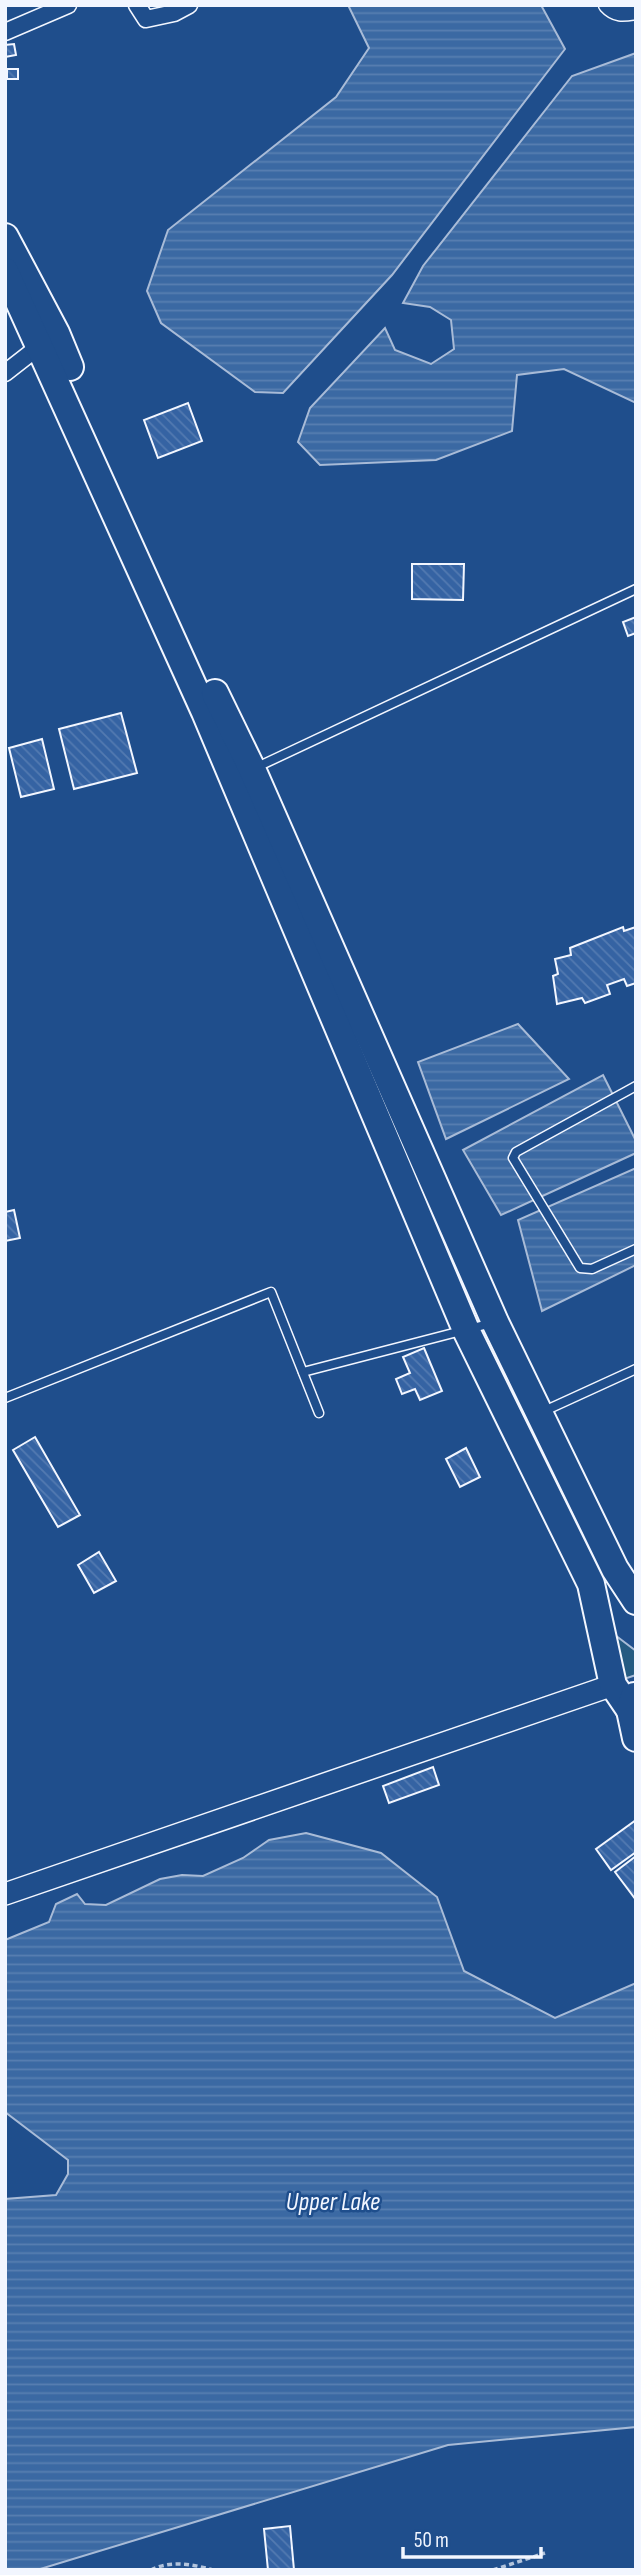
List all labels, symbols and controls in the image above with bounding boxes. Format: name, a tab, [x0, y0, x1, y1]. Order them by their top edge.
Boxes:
water label: Upper Lake	[286, 2187, 380, 2218]
scale bar	[403, 2516, 541, 2560]
text: 50 m	[414, 2528, 449, 2553]

